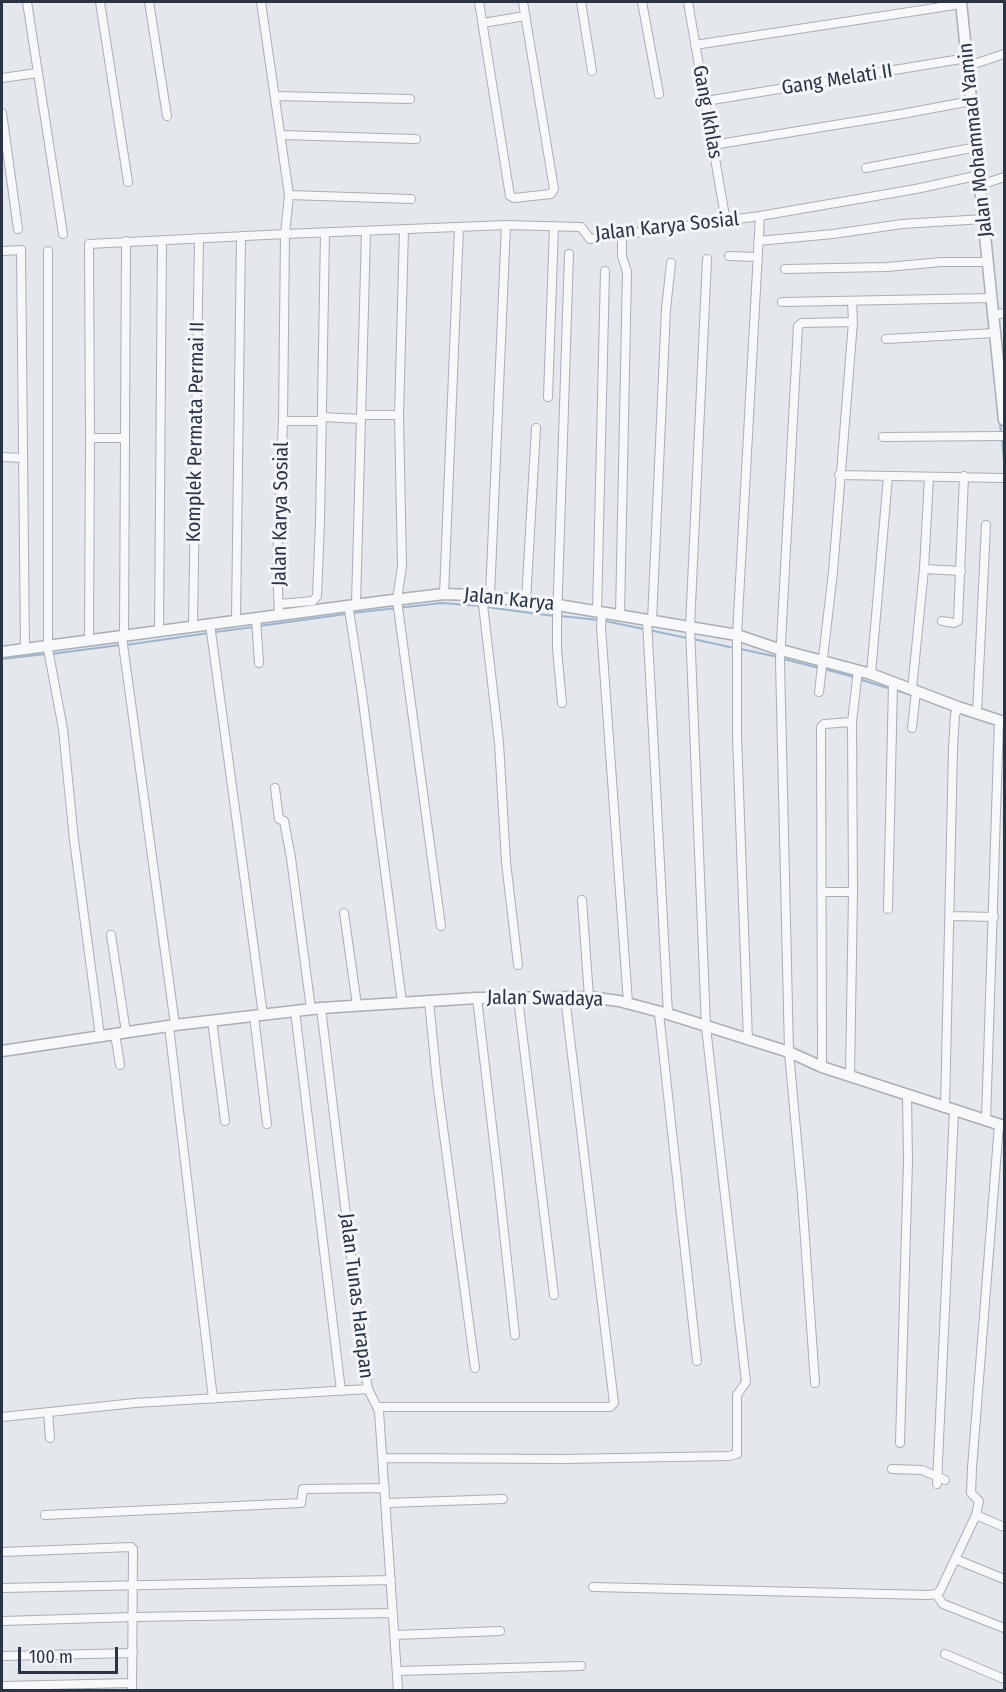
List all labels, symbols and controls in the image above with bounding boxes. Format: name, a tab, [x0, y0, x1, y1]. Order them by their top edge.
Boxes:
street label: Jalan Mohammad Yamin	[954, 42, 998, 238]
street label: Gang Melati II	[780, 59, 894, 101]
street label: Gang Ikhlas	[687, 63, 727, 161]
street label: Jalan Karya Sosial	[594, 208, 740, 246]
street label: Komplek Permata Permai II	[182, 321, 210, 543]
street label: Jalan Karya Sosial	[268, 442, 294, 586]
street label: Jalan Karya	[463, 583, 555, 617]
street label: Jalan Swadaya	[487, 986, 603, 1012]
street label: Jalan Tunas Harapan	[334, 1212, 378, 1380]
scale bar	[21, 1635, 122, 1673]
text: 100 m	[29, 1646, 73, 1668]

